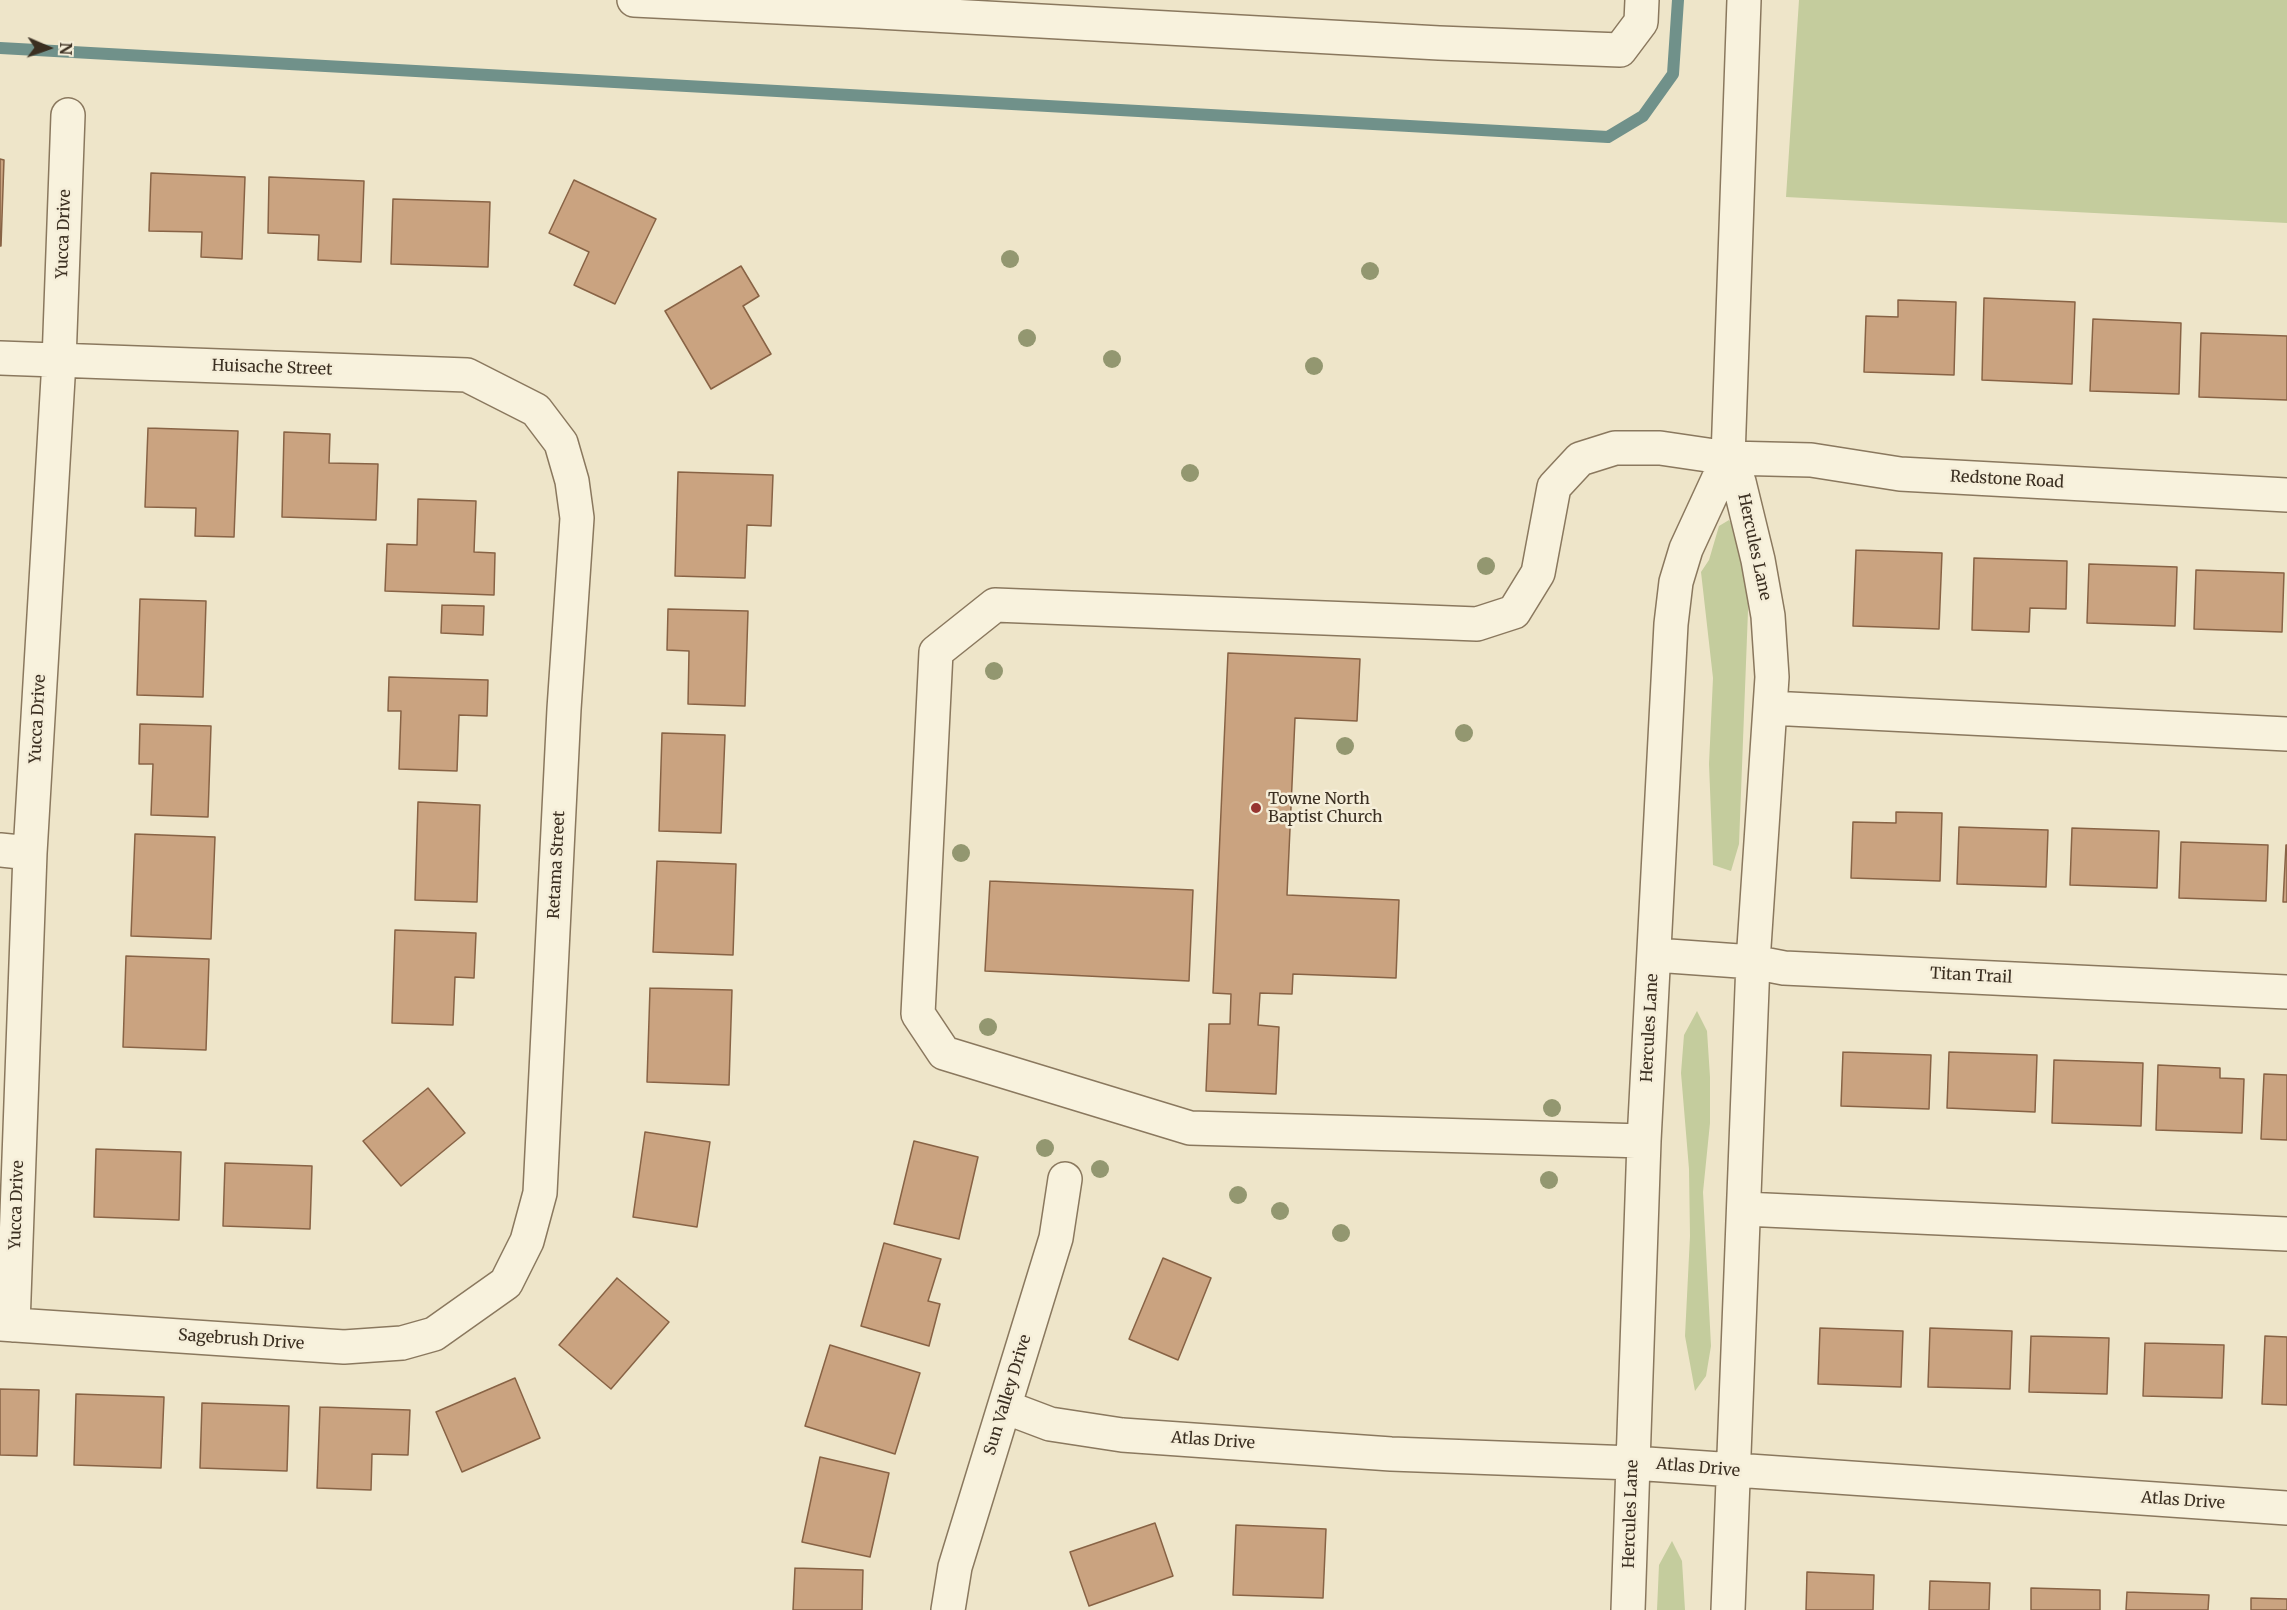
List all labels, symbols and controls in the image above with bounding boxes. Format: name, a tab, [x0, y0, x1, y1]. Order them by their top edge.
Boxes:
north arrow	[18, 18, 78, 78]
text: N	[56, 42, 76, 55]
street label: Yucca Drive	[53, 189, 75, 279]
street label: Huisache Street	[211, 356, 333, 380]
street label: Redstone Road	[1950, 467, 2064, 493]
street label: Hercules Lane	[1733, 492, 1775, 602]
street label: Yucca Drive	[26, 674, 50, 764]
place label: Towne North Baptist Church	[1268, 789, 1383, 827]
marker: Towne North Baptist Church	[1249, 801, 1263, 815]
street label: Retama Street	[545, 810, 569, 920]
street label: Titan Trail	[1929, 964, 2013, 988]
street label: Hercules Lane	[1638, 973, 1662, 1083]
street label: Yucca Drive	[6, 1160, 28, 1250]
street label: Sagebrush Drive	[177, 1326, 305, 1354]
street label: Sun Valley Drive	[981, 1332, 1035, 1458]
street label: Atlas Drive	[1170, 1428, 1256, 1454]
street label: Atlas Drive	[1655, 1455, 1741, 1481]
street label: Hercules Lane	[1620, 1459, 1642, 1569]
street label: Atlas Drive	[2140, 1488, 2226, 1514]

